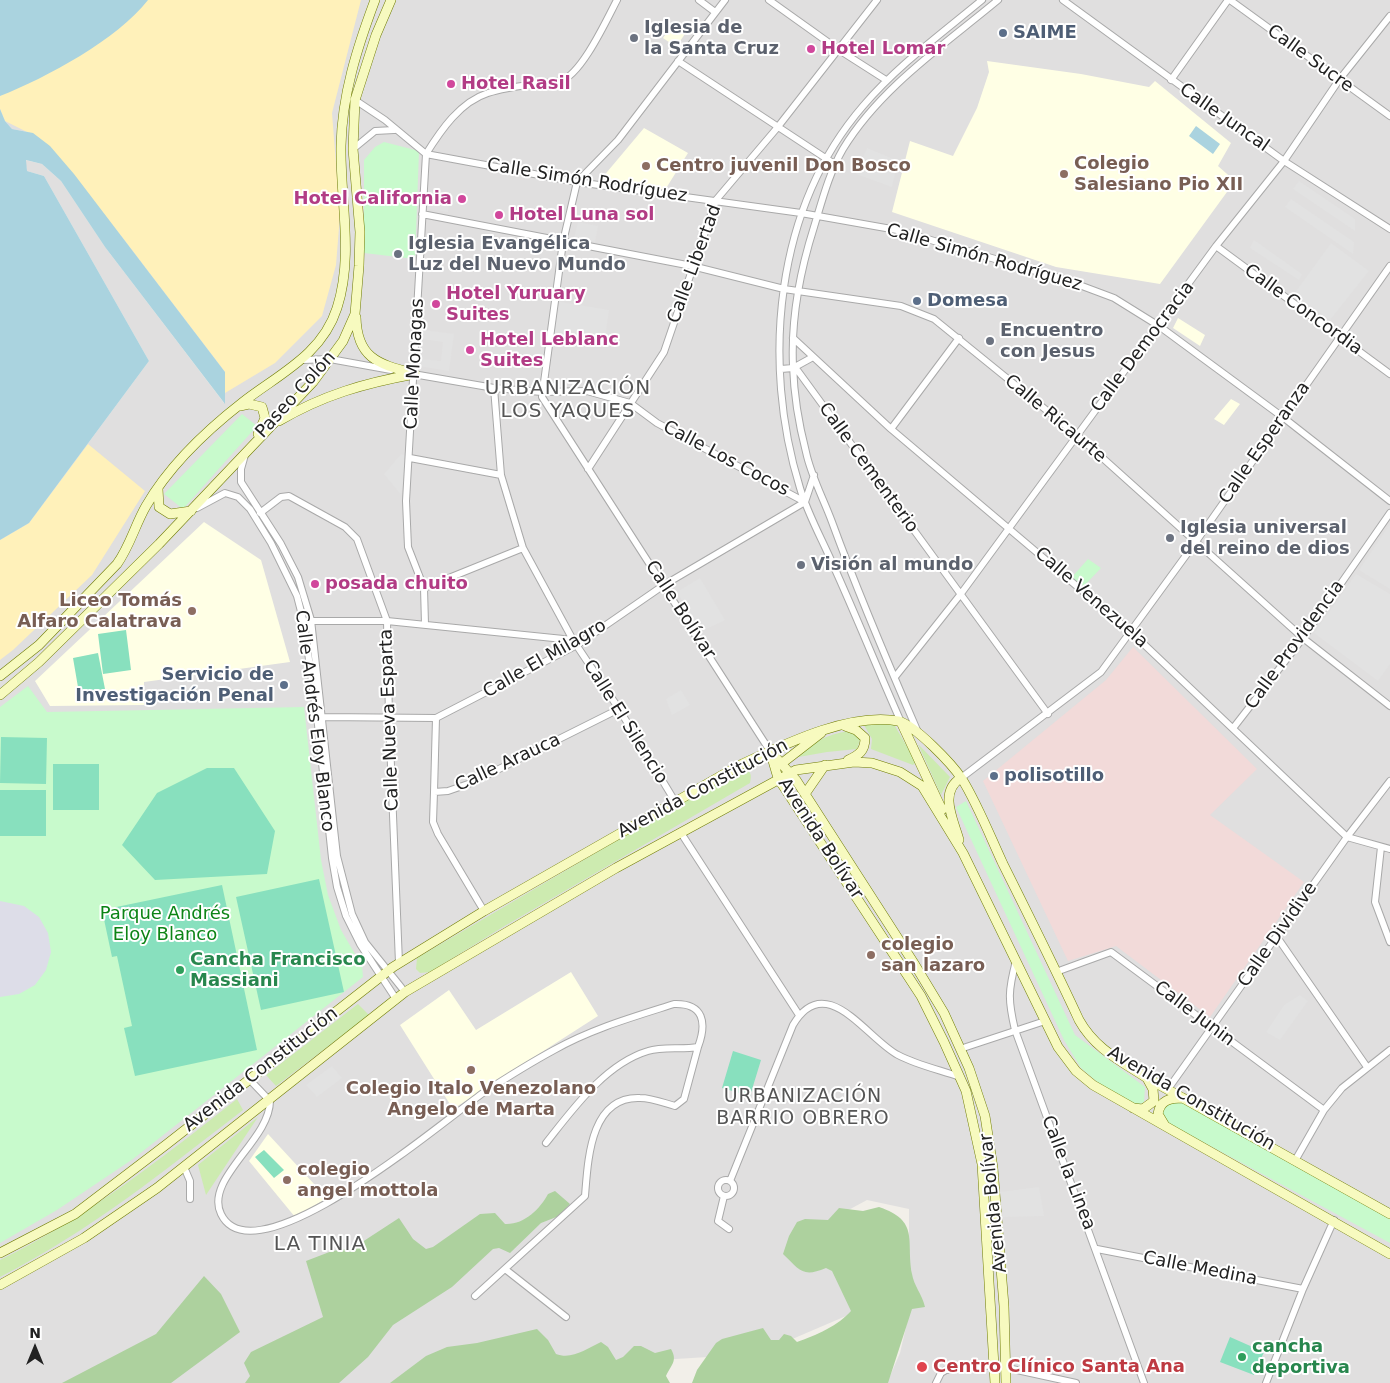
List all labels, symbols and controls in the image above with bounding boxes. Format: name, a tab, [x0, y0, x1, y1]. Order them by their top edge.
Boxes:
place label: Iglesia de la Santa Cruz	[644, 17, 779, 59]
street label: Calle Sucre	[1263, 21, 1357, 97]
place label: SAIME	[1013, 22, 1077, 44]
marker: SAIME	[997, 27, 1009, 39]
marker: Iglesia de la Santa Cruz	[628, 32, 640, 44]
place label: Hotel Lomar	[821, 38, 945, 60]
marker: Hotel Lomar	[805, 43, 817, 55]
place label: Hotel Rasil	[461, 73, 571, 95]
marker: Hotel Rasil	[445, 78, 457, 90]
street label: Calle Juncal	[1175, 79, 1273, 157]
place label: Colegio Salesiano Pio XII	[1074, 153, 1243, 195]
street label: Calle Simón Rodríguez	[485, 155, 689, 207]
place label: Centro juvenil Don Bosco	[656, 155, 911, 177]
marker: Centro juvenil Don Bosco	[640, 160, 652, 172]
marker: Colegio Salesiano Pio XII	[1058, 168, 1070, 180]
place label: Hotel California	[293, 188, 452, 210]
marker: Hotel California	[456, 193, 468, 205]
street label: Calle Libertad	[664, 202, 726, 326]
place label: Hotel Luna sol	[509, 204, 654, 226]
marker: Hotel Luna sol	[493, 209, 505, 221]
street label: Calle Simón Rodríguez	[884, 220, 1084, 296]
place label: Iglesia Evangélica Luz del Nuevo Mundo	[408, 233, 626, 276]
marker: Iglesia Evangélica Luz del Nuevo Mundo	[392, 248, 404, 260]
street label: Calle Concordia	[1240, 260, 1366, 360]
street label: Calle Democracia	[1087, 277, 1199, 417]
place label: Hotel Yuruary Suites	[446, 283, 586, 326]
place label: Domesa	[927, 290, 1008, 312]
marker: Domesa	[911, 295, 923, 307]
street label: Calle Monagas	[401, 298, 429, 430]
marker: Hotel Yuruary Suites	[430, 298, 442, 310]
place label: Encuentro con Jesus	[1000, 320, 1103, 362]
place label: Hotel Leblanc Suites	[480, 329, 619, 372]
marker: Encuentro con Jesus	[984, 335, 996, 347]
marker: Hotel Leblanc Suites	[464, 344, 476, 356]
street label: Paseo Colón	[251, 347, 341, 443]
street label: Calle Ricaurte	[1000, 370, 1110, 468]
district label: URBANIZACIÓN LOS YAQUES	[483, 377, 653, 424]
street label: Calle Esperanza	[1215, 378, 1315, 508]
street label: Calle Cementerio	[814, 399, 922, 537]
street label: Calle Los Cocos	[659, 417, 793, 501]
place label: Iglesia universal del reino de dios	[1180, 517, 1350, 560]
marker: Iglesia universal del reino de dios	[1164, 532, 1176, 544]
street label: Calle Venezuela	[1030, 543, 1152, 653]
place label: Visión al mundo	[811, 554, 973, 576]
street label: Calle Bolívar	[640, 557, 720, 663]
marker: Visión al mundo	[795, 559, 807, 571]
place label: posada chuito	[325, 573, 468, 595]
street label: Calle Providencia	[1241, 576, 1349, 714]
marker: posada chuito	[309, 578, 321, 590]
place label: Liceo Tomás Alfaro Calatrava	[17, 590, 182, 632]
marker: Liceo Tomás Alfaro Calatrava	[186, 605, 198, 617]
street label: Calle Andrés Eloy Blanco	[290, 609, 338, 833]
street label: Calle El Milagro	[480, 615, 610, 703]
street label: Calle Nueva Esparta	[376, 628, 404, 812]
street label: Calle El Silencio	[578, 656, 672, 788]
place label: Servicio de Investigación Penal	[75, 664, 274, 706]
marker: Servicio de Investigación Penal	[278, 679, 290, 691]
street label: Calle Arauca	[452, 729, 564, 797]
street label: Avenida Constitución	[614, 735, 792, 843]
place label: polisotillo	[1004, 765, 1104, 787]
marker: polisotillo	[988, 770, 1000, 782]
street label: Avenida Bolívar	[773, 774, 867, 904]
street label: Calle Dividive	[1234, 878, 1322, 992]
park label: Parque Andrés Eloy Blanco	[100, 903, 230, 946]
place label: colegio san lazaro	[881, 934, 985, 976]
place label: Cancha Francisco Massiani	[190, 949, 366, 992]
marker: colegio san lazaro	[865, 949, 877, 961]
marker: Cancha Francisco Massiani	[174, 964, 186, 976]
street label: Calle Junin	[1150, 977, 1238, 1051]
street label: Avenida Constitución	[180, 1003, 342, 1137]
street label: Avenida Constitución	[1103, 1042, 1279, 1156]
marker: Colegio Italo Venezolano Angelo de Marta	[465, 1064, 477, 1076]
place label: Colegio Italo Venezolano Angelo de Marta	[346, 1078, 596, 1120]
district label: URBANIZACIÓN BARRIO OBRERO	[715, 1086, 891, 1130]
street label: Calle la Linea	[1036, 1113, 1100, 1233]
street label: Avenida Bolívar	[976, 1132, 1012, 1274]
place label: colegio angel mottola	[297, 1159, 439, 1202]
marker: colegio angel mottola	[281, 1174, 293, 1186]
district label: LA TINIA	[273, 1233, 367, 1257]
street label: Calle Medina	[1141, 1247, 1259, 1291]
north arrow	[10, 1323, 60, 1373]
text: N	[29, 1325, 41, 1341]
place label: cancha deportiva	[1252, 1336, 1350, 1378]
marker: cancha deportiva	[1236, 1351, 1248, 1363]
place label: Centro Clínico Santa Ana	[933, 1356, 1185, 1378]
marker: Centro Clínico Santa Ana	[915, 1360, 929, 1374]

